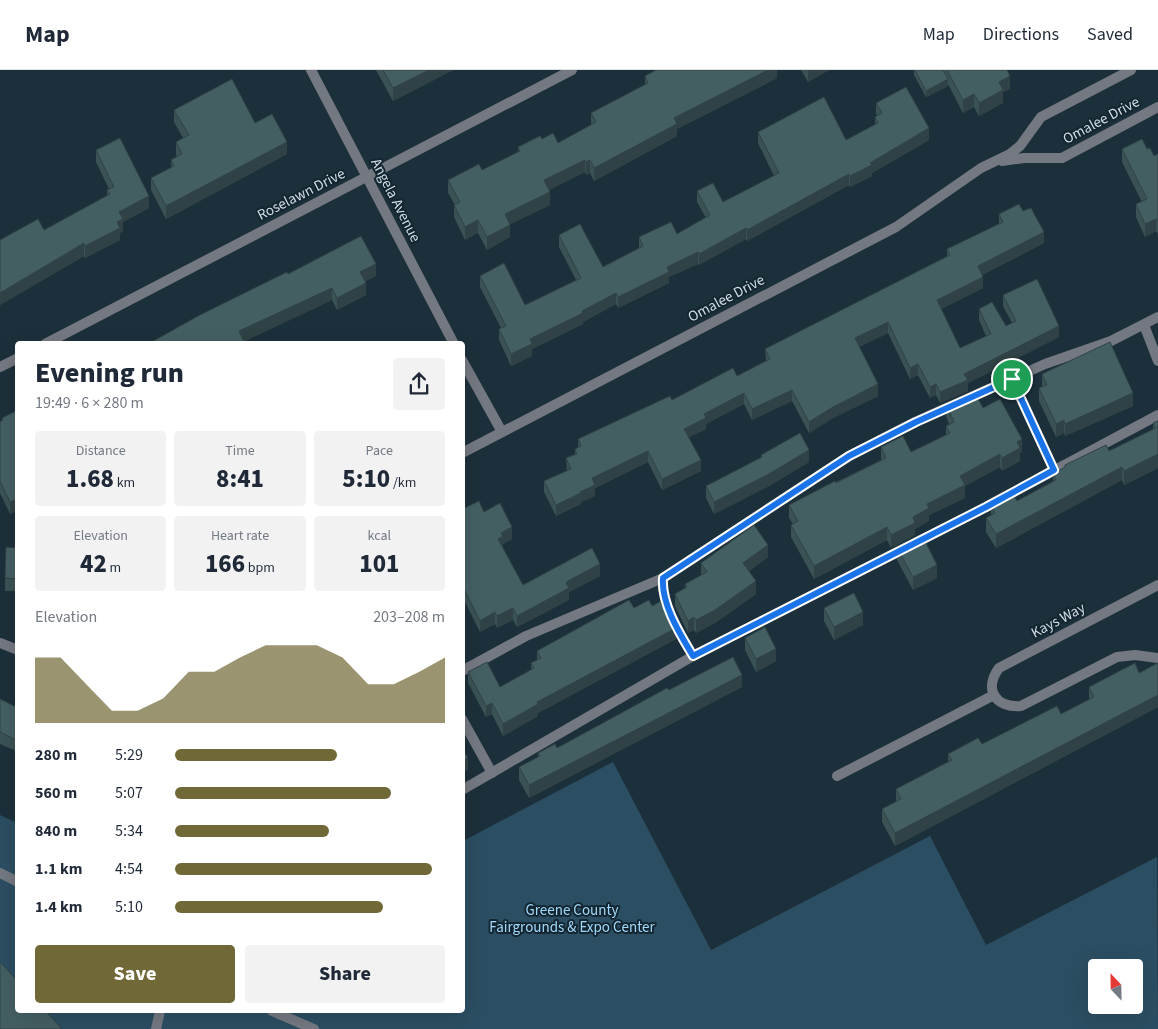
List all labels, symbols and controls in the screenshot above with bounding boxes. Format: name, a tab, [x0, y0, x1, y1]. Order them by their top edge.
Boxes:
text: Map	[25, 17, 70, 52]
text: Map	[923, 22, 955, 47]
text: Directions	[983, 22, 1059, 47]
text: Saved	[1087, 22, 1133, 47]
street label: Omalee Drive	[1059, 91, 1143, 149]
street label: Angela Avenue	[365, 155, 426, 246]
street label: Roselawn Drive	[254, 163, 349, 226]
street label: Omalee Drive	[684, 269, 768, 327]
text: Evening run	[35, 353, 184, 393]
button: share	[393, 358, 445, 410]
pin	[991, 358, 1033, 400]
icon: arrive	[998, 365, 1026, 393]
text: 19:49 · 6 × 280 m	[35, 392, 144, 414]
text: Distance	[76, 441, 126, 461]
text: Time	[225, 441, 255, 461]
text: Pace	[366, 441, 393, 461]
text: 1.68	[66, 461, 114, 497]
text: 8:41	[216, 461, 264, 497]
text: 5:10	[342, 461, 390, 497]
text: km	[114, 473, 135, 493]
text: /km	[390, 473, 416, 493]
text: Elevation	[73, 526, 128, 546]
text: Heart rate	[211, 526, 269, 546]
text: kcal	[368, 526, 391, 546]
text: 42	[80, 546, 107, 582]
text: 166	[205, 546, 245, 582]
text: 101	[359, 546, 399, 582]
text: m	[107, 558, 121, 578]
text: bpm	[245, 558, 275, 578]
street label: Kays Way	[1027, 597, 1089, 643]
text: Elevation	[35, 606, 97, 628]
text: 203–208 m	[373, 606, 445, 628]
text: 280 m	[35, 744, 77, 766]
text: 5:29	[115, 744, 143, 766]
text: 560 m	[35, 782, 77, 804]
text: 5:07	[115, 782, 143, 804]
text: 840 m	[35, 820, 77, 842]
text: 5:34	[115, 820, 143, 842]
text: 1.1 km	[35, 858, 82, 880]
text: 4:54	[115, 858, 143, 880]
text: 1.4 km	[35, 896, 82, 918]
text: 5:10	[115, 896, 143, 918]
park label: Greene County Fairgrounds & Expo Center	[489, 900, 655, 938]
button: Save	[35, 945, 235, 1003]
button: Share	[245, 945, 445, 1003]
north arrow	[1088, 959, 1142, 1014]
map controls	[1088, 959, 1143, 1014]

